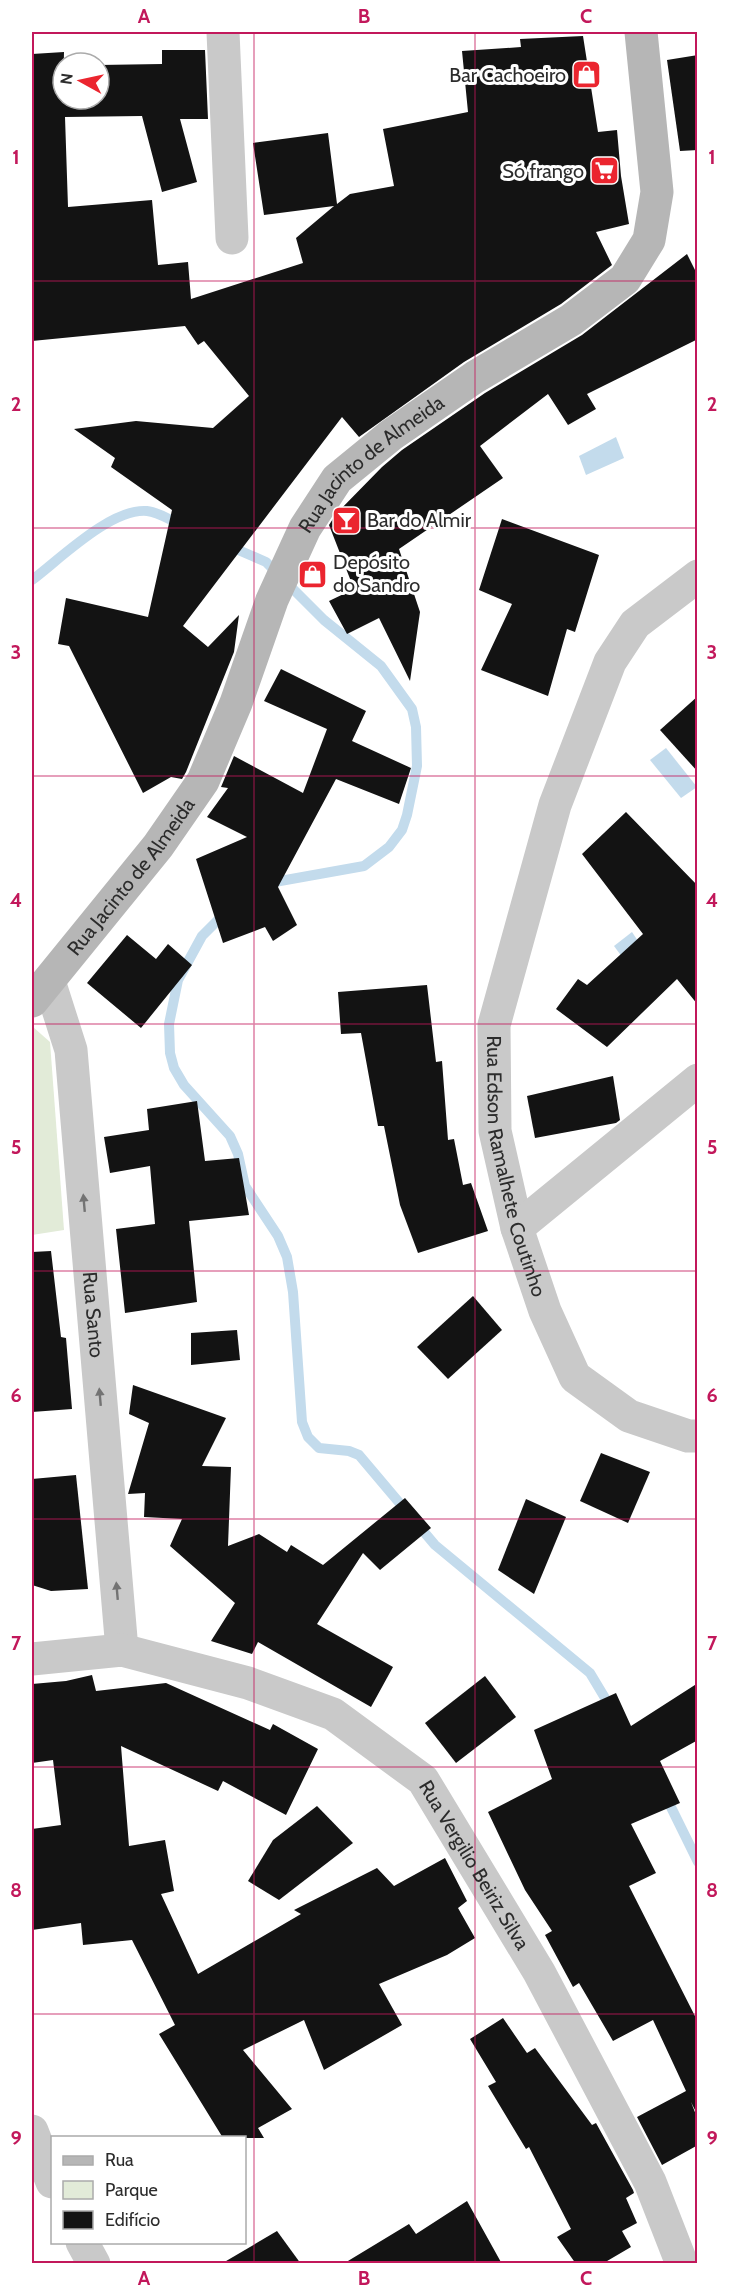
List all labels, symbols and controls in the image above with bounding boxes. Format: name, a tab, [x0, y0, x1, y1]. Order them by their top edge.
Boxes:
text: A	[138, 4, 151, 28]
text: B	[358, 4, 370, 28]
text: C	[580, 4, 592, 28]
north arrow	[51, 51, 111, 111]
shop icon: Bar Cachoeiro	[571, 59, 603, 91]
place label: Bar Cachoeiro	[449, 63, 566, 87]
text: N	[56, 72, 77, 86]
text: 1	[12, 145, 20, 169]
text: 1	[708, 145, 716, 169]
supermarket icon: Só frango	[589, 155, 621, 187]
place label: Só frango	[502, 159, 584, 183]
street label: Rua Jacinto de Almeida	[293, 390, 449, 537]
text: 2	[11, 392, 21, 416]
text: 2	[707, 392, 717, 416]
bar icon: Bar do Almir	[330, 504, 362, 536]
place label: Bar do Almir	[367, 508, 472, 532]
place label: Depósito do Sandro	[333, 550, 420, 597]
shop icon: Depósito do Sandro	[296, 558, 328, 590]
text: 3	[11, 640, 21, 664]
text: 3	[707, 640, 717, 664]
street label: Rua Jacinto de Almeida	[62, 793, 200, 960]
text: 4	[10, 888, 22, 912]
text: 4	[706, 888, 718, 912]
street label: Rua Edson Ramalhete Coutinho	[482, 1035, 551, 1300]
text: 5	[11, 1135, 21, 1159]
text: 5	[707, 1135, 717, 1159]
one-way arrow	[79, 1193, 89, 1212]
street label: Rua Santo	[78, 1271, 109, 1359]
text: 6	[10, 1383, 22, 1407]
text: 6	[706, 1383, 718, 1407]
one-way arrow	[95, 1387, 105, 1406]
one-way arrow	[112, 1582, 122, 1601]
text: 7	[11, 1631, 22, 1655]
text: 7	[707, 1631, 718, 1655]
street label: Rua Vergilio Beiriz Silva	[414, 1776, 535, 1954]
text: 8	[10, 1878, 22, 1902]
text: 8	[706, 1878, 718, 1902]
text: 9	[10, 2126, 22, 2150]
text: 9	[706, 2126, 718, 2150]
legend	[51, 2136, 246, 2244]
text: Rua	[105, 2149, 134, 2171]
text: Parque	[105, 2179, 158, 2201]
text: Edifício	[105, 2209, 160, 2231]
text: A	[138, 2266, 151, 2290]
text: B	[358, 2266, 370, 2290]
text: C	[580, 2266, 592, 2290]

